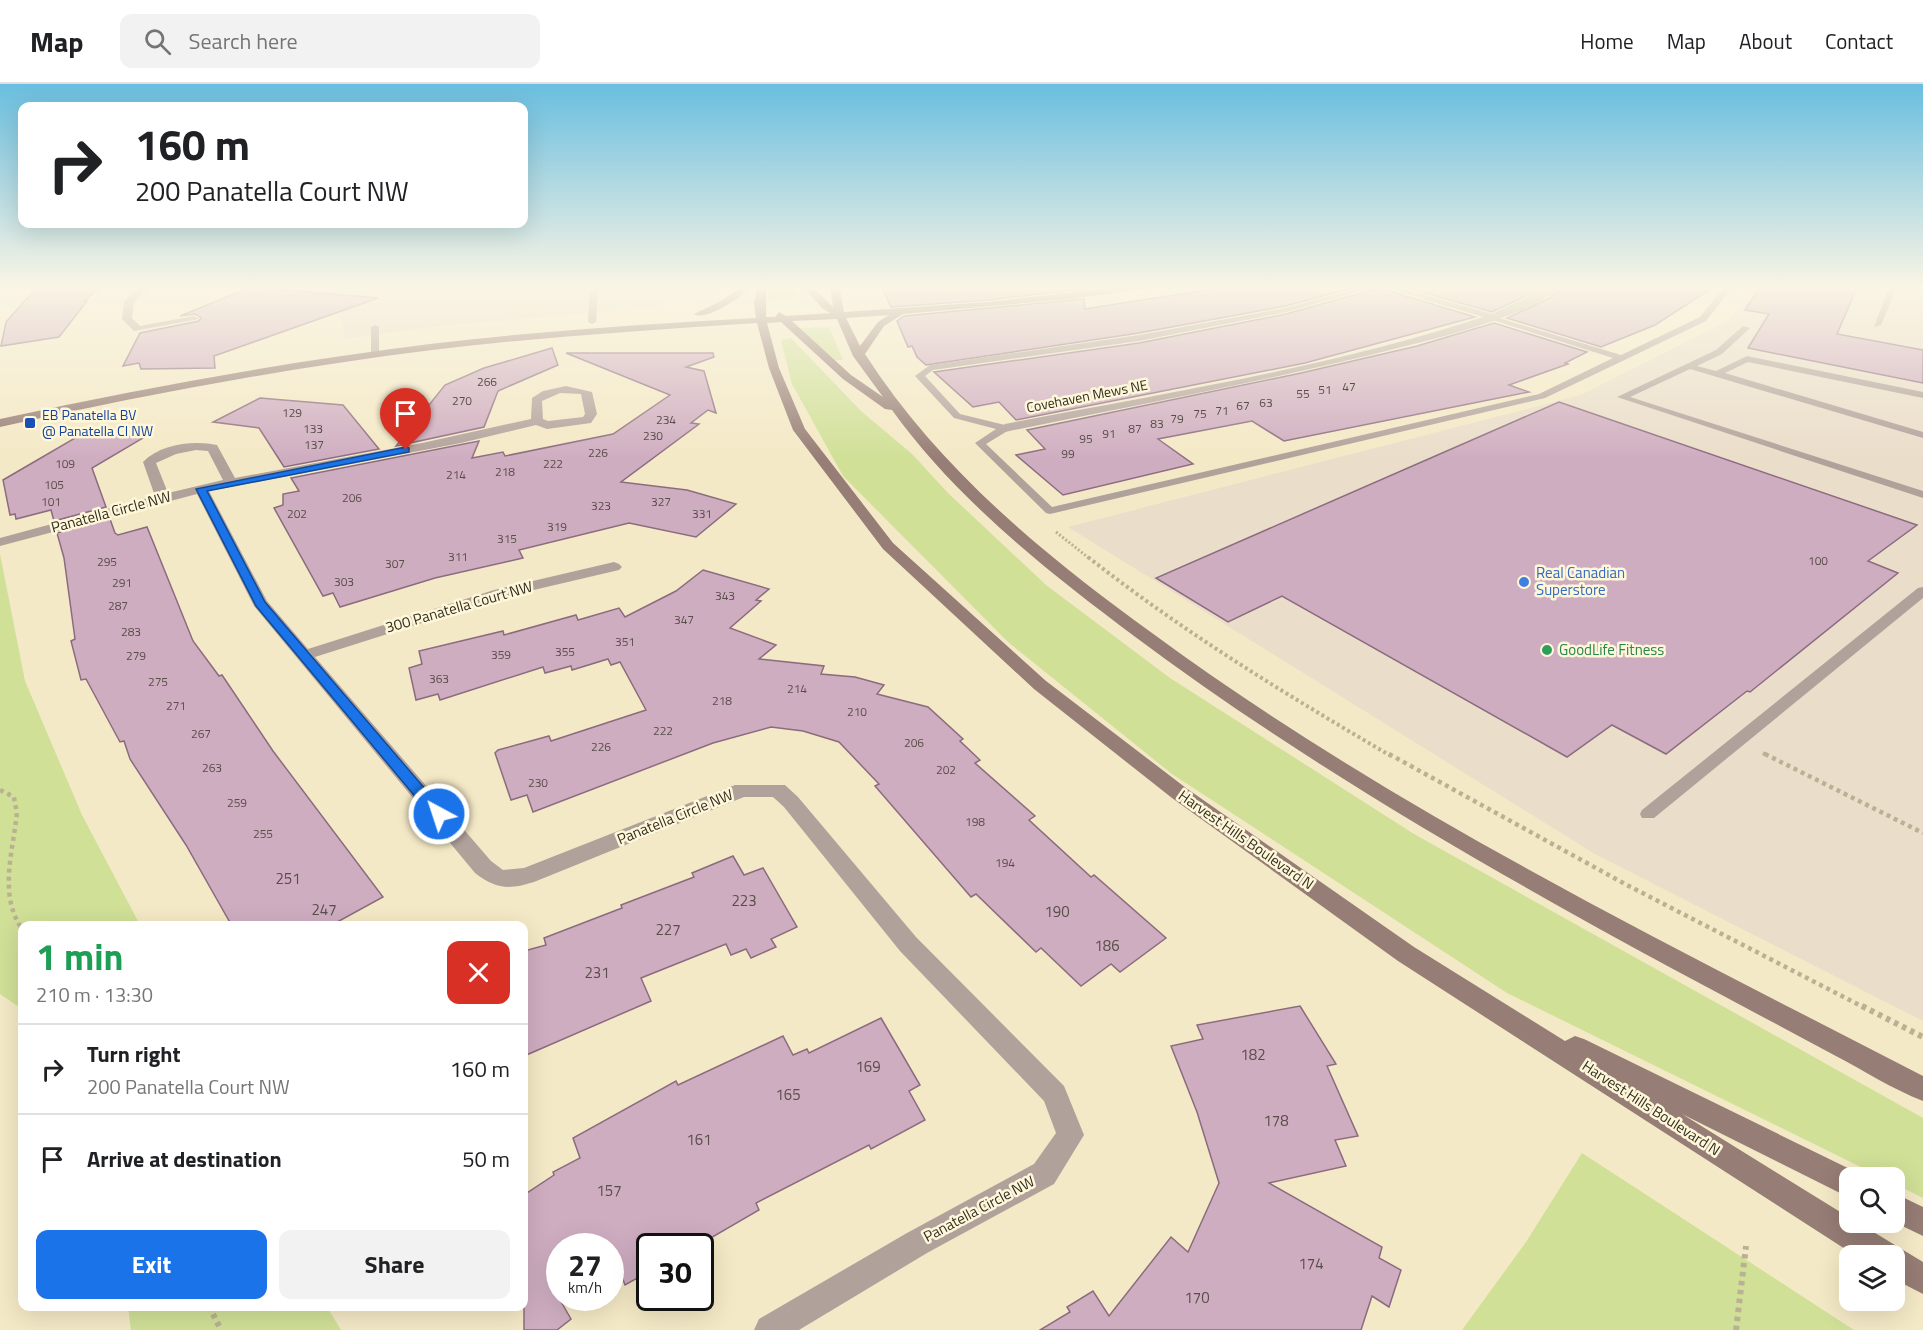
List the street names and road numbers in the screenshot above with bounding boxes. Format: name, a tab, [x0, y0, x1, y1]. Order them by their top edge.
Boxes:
street label: Covehaven Mews NE	[1024, 373, 1150, 418]
street label: Panatella Circle NW	[48, 484, 173, 539]
street label: 300 Panatella Court NW	[383, 575, 535, 639]
street label: Panatella Circle NW	[613, 783, 736, 850]
street label: Harvest Hills Boulevard N	[1174, 784, 1319, 895]
street label: Harvest Hills Boulevard N	[1578, 1054, 1725, 1161]
street label: Panatella Circle NW	[919, 1169, 1039, 1248]

